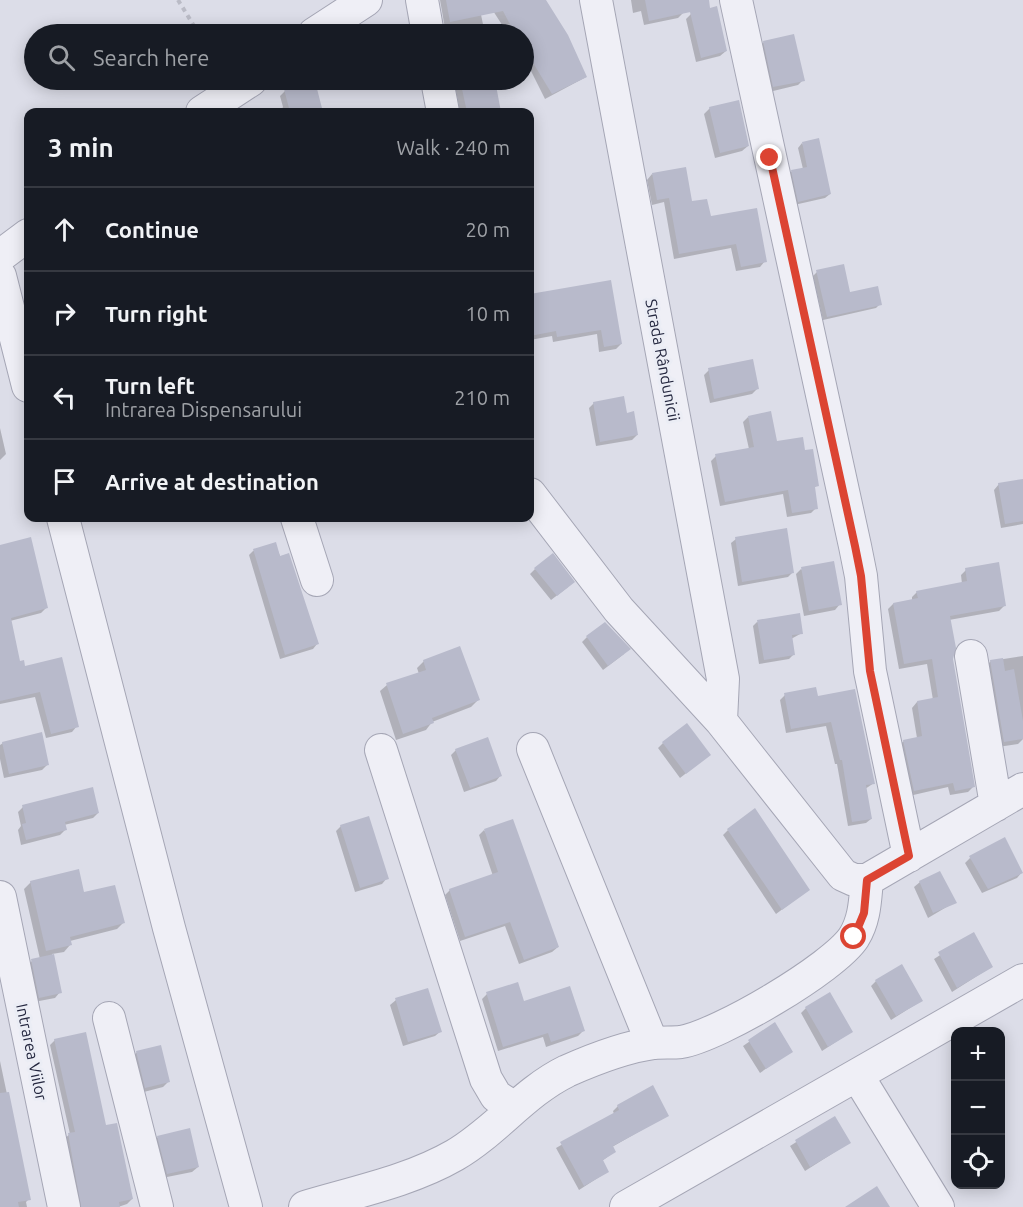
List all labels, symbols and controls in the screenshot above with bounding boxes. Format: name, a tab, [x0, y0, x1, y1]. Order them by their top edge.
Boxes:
search box	[24, 24, 534, 90]
icon: search	[45, 41, 78, 74]
text: Search here	[93, 45, 209, 70]
text: 3 min	[48, 133, 114, 162]
text: Walk · 240 m	[397, 136, 510, 159]
route end	[756, 144, 782, 170]
icon: ahead	[48, 213, 81, 246]
text: Continue	[105, 217, 199, 242]
text: 20 m	[466, 218, 510, 241]
icon: right	[48, 297, 81, 330]
street label: Strada Rândunicii	[642, 297, 684, 423]
text: Turn right	[105, 301, 207, 326]
text: 10 m	[466, 302, 510, 325]
text: Turn left	[105, 373, 195, 398]
icon: left	[48, 381, 81, 414]
text: 210 m	[454, 386, 510, 409]
text: Intrarea Dispensarului	[105, 398, 302, 421]
icon: arrive	[48, 465, 81, 498]
text: Arrive at destination	[105, 469, 319, 494]
route start	[840, 923, 866, 949]
street label: Intrarea Viilor	[13, 1002, 51, 1102]
map controls	[951, 1027, 1005, 1189]
button: +	[951, 1027, 1005, 1081]
button: −	[951, 1081, 1005, 1135]
button: locate	[951, 1135, 1005, 1189]

